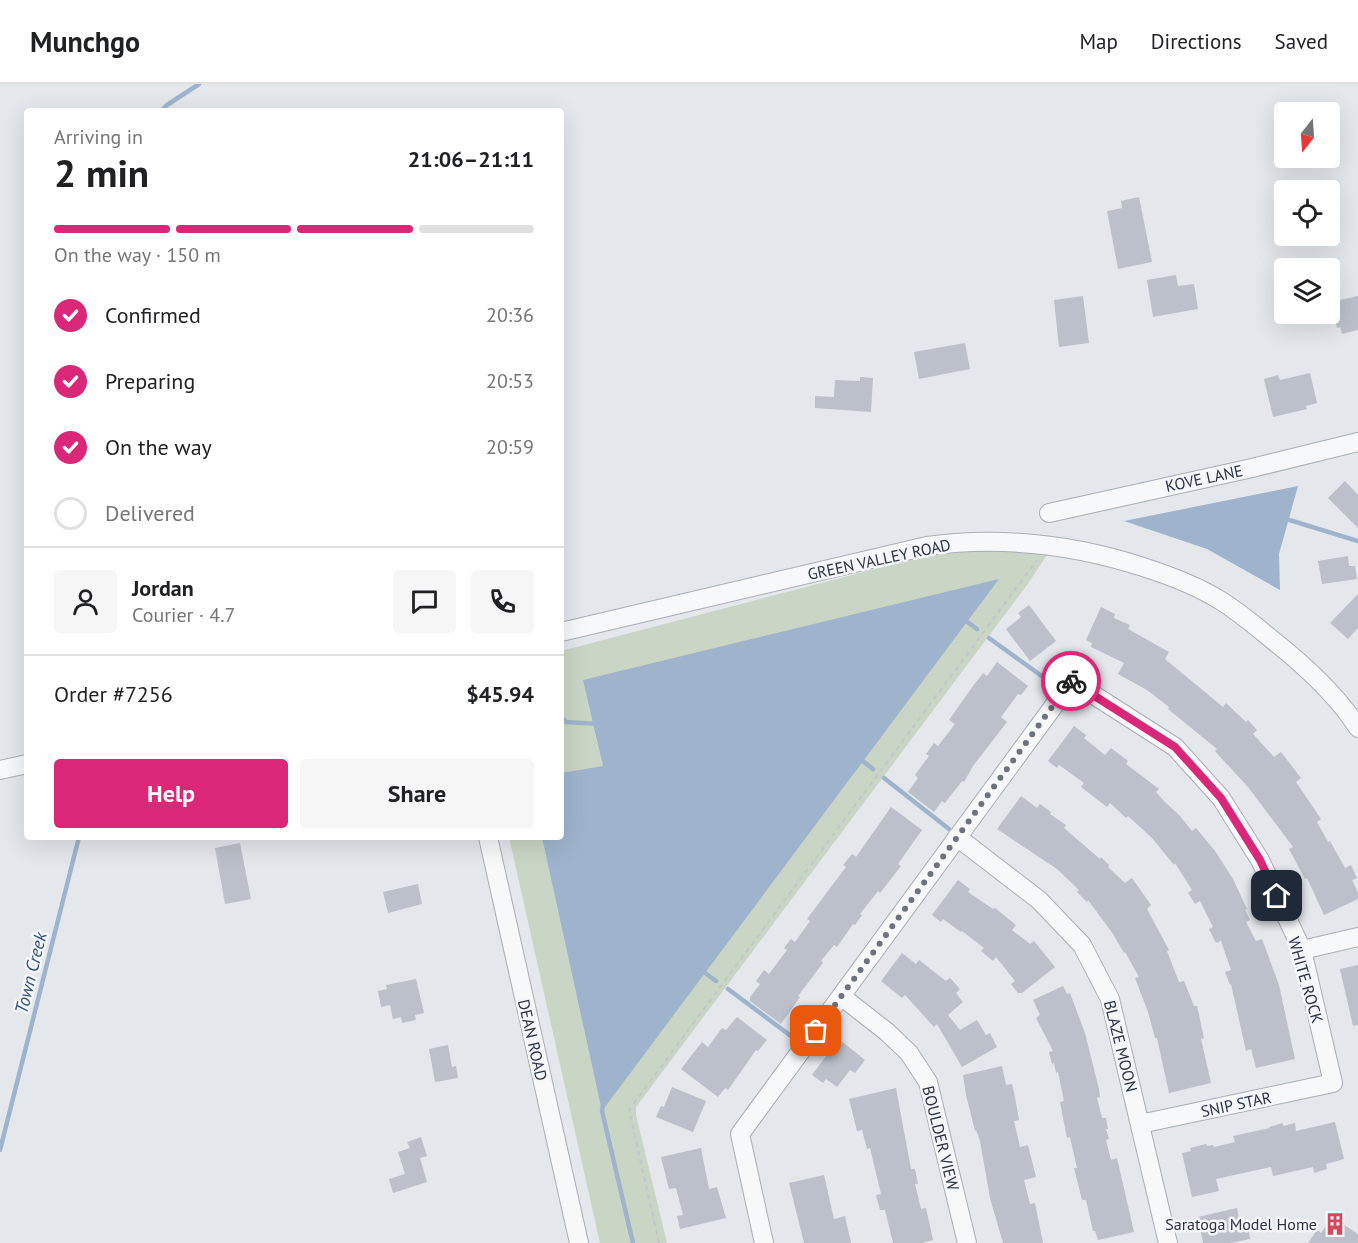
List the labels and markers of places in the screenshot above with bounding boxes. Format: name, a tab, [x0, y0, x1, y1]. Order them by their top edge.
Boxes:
pin	[1251, 870, 1302, 921]
pin	[790, 1005, 841, 1056]
building icon: Saratoga Model Home	[1322, 1211, 1348, 1237]
place label: Saratoga Model Home	[1165, 1214, 1317, 1234]

